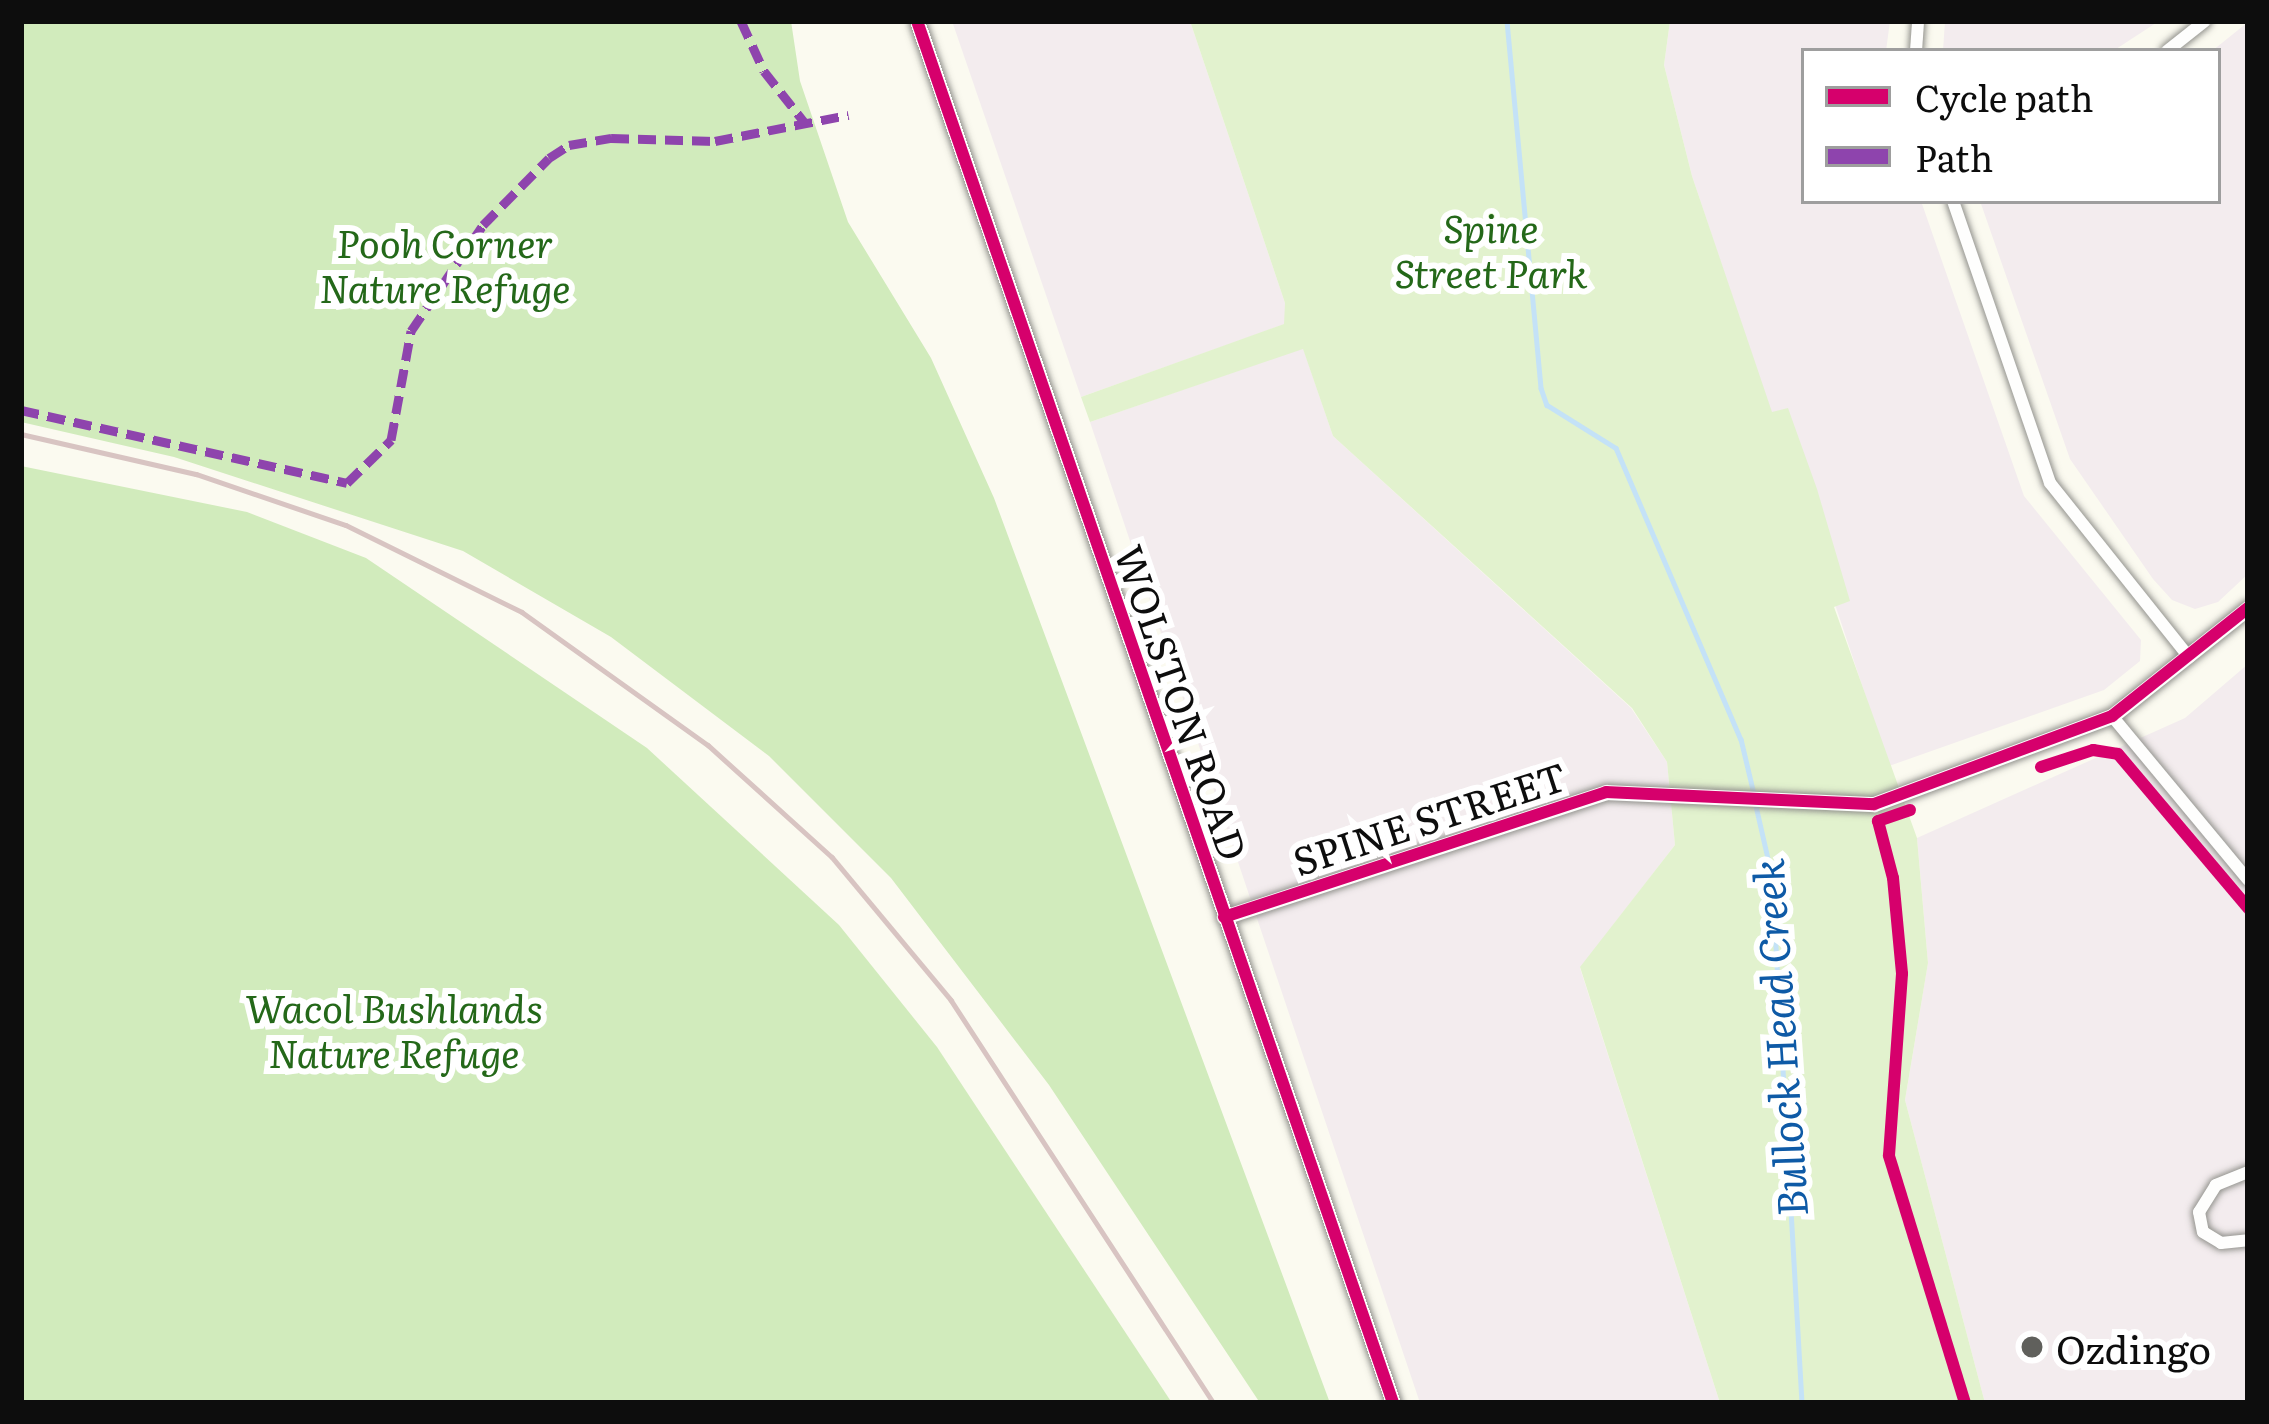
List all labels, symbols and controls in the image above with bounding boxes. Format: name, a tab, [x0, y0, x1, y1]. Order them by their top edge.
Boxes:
legend	[1801, 48, 2221, 204]
text: Cycle path	[1915, 70, 2094, 123]
text: Path	[1915, 130, 1993, 183]
park label: Spine Street Park	[1394, 204, 1588, 295]
park label: Pooh Corner Nature Refuge	[319, 219, 571, 310]
street label: WOLSTON ROAD	[1107, 538, 1259, 866]
street label: SPINE STREET	[1286, 751, 1572, 883]
water label: Bullock Head Creek	[1740, 857, 1816, 1219]
park label: Wacol Bushlands Nature Refuge	[245, 984, 543, 1075]
place label: Ozdingo	[2056, 1324, 2211, 1370]
marker: Ozdingo	[2019, 1334, 2045, 1360]

